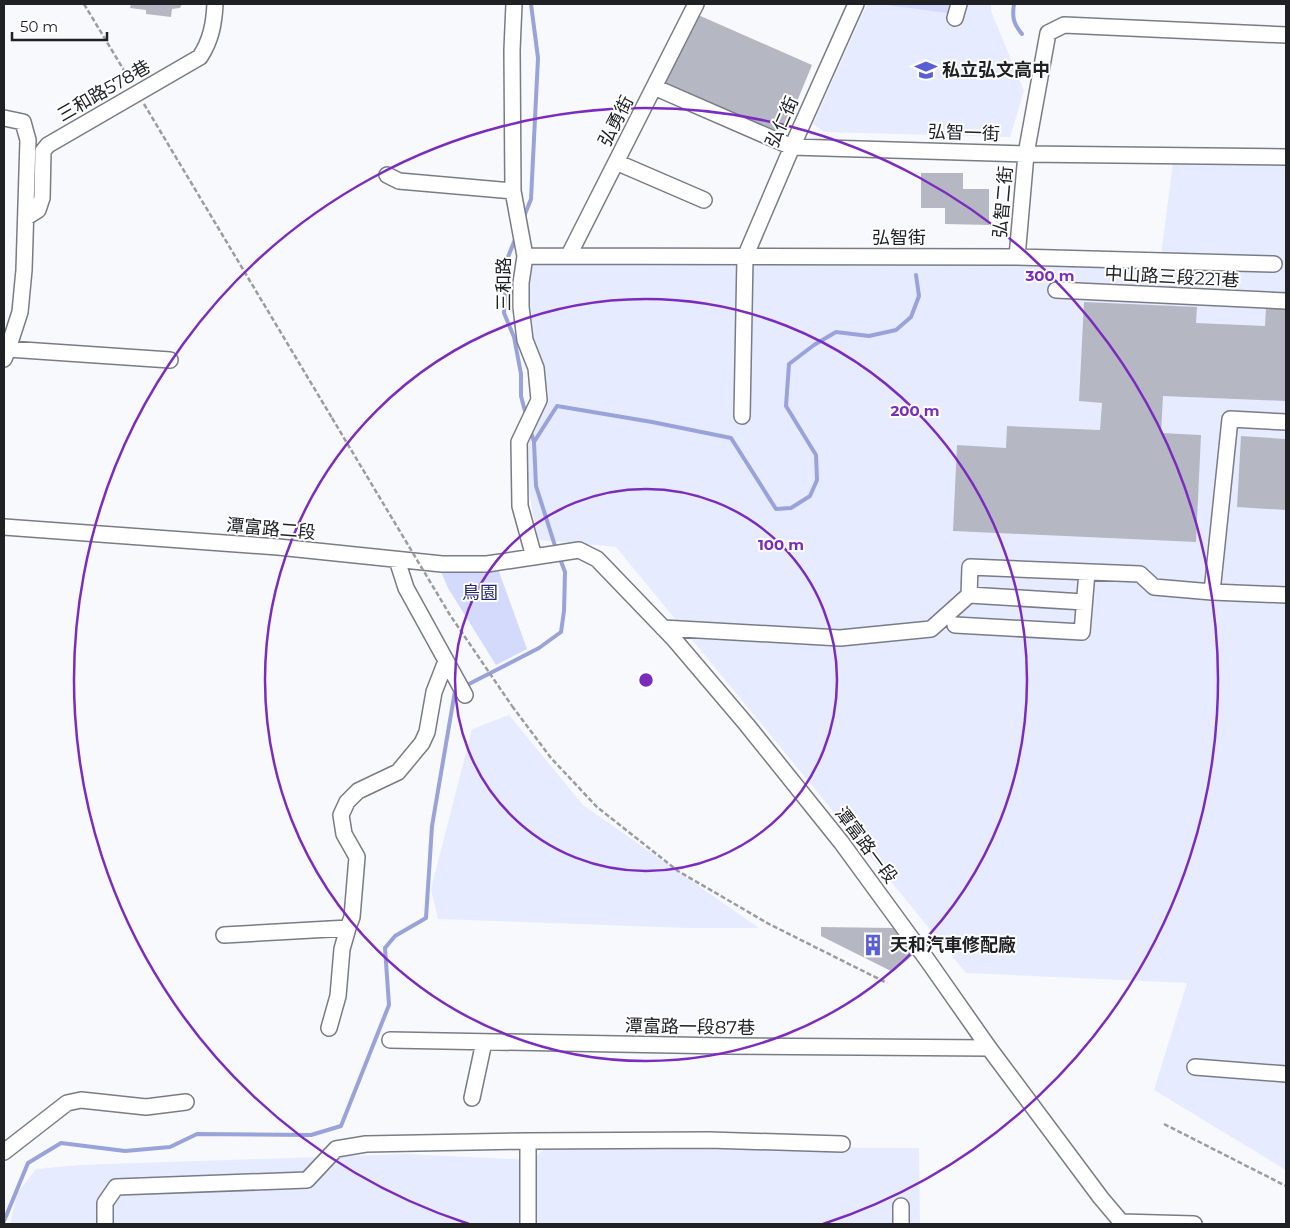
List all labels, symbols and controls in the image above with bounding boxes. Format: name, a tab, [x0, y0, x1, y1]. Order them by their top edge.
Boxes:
scale bar	[12, 10, 108, 42]
text: 50 m	[20, 17, 58, 36]
street label: 三和路578巷	[54, 56, 154, 126]
school or university icon: 私立弘文高中	[913, 57, 939, 83]
place label: 私立弘文高中	[942, 59, 1050, 81]
street label: 弘勇街	[594, 92, 638, 150]
street label: 弘仁街	[761, 93, 803, 151]
street label: 弘智一街	[928, 121, 1000, 145]
street label: 弘智二街	[989, 165, 1017, 239]
street label: 弘智街	[872, 227, 926, 249]
street label: 三和路	[493, 257, 515, 311]
street label: 中山路三段221巷	[1104, 262, 1240, 292]
text: 300 m	[1024, 266, 1075, 285]
text: 200 m	[890, 401, 940, 420]
street label: 潭富路二段	[225, 514, 317, 544]
text: 100 m	[758, 535, 804, 554]
park label: 鳥園	[462, 582, 498, 604]
centre of rings	[637, 671, 655, 689]
street label: 潭富路一段	[830, 802, 902, 888]
building icon: 天和汽車修配廠	[860, 932, 886, 958]
place label: 天和汽車修配廠	[890, 934, 1016, 956]
street label: 潭富路一段87巷	[625, 1015, 755, 1039]

